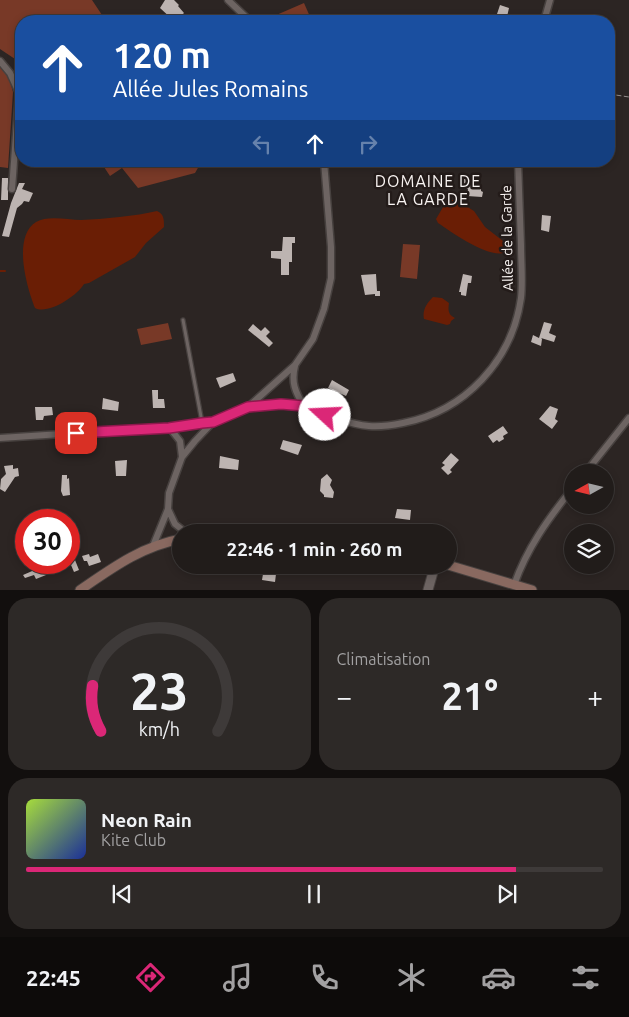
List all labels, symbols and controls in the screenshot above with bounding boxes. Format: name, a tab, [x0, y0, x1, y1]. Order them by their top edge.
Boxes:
icon: ahead	[30, 35, 95, 100]
text: 120 m	[113, 35, 211, 75]
text: Allée Jules Romains	[113, 76, 308, 101]
icon: left	[248, 130, 276, 158]
icon: ahead	[301, 130, 329, 158]
icon: right	[354, 130, 382, 158]
district label: DOMAINE DE LA GARDE	[375, 172, 481, 208]
street label: Allée de la Garde	[498, 185, 516, 291]
position arrow	[298, 388, 350, 440]
pin	[55, 412, 97, 454]
icon: arrive	[62, 419, 90, 447]
north arrow	[564, 464, 614, 514]
map controls	[564, 464, 614, 574]
speed limit sign: 30	[15, 509, 80, 574]
button: layers	[564, 524, 614, 574]
text: 22:46 · 1 min · 260 m	[227, 538, 402, 560]
text: Climatisation	[337, 650, 430, 668]
text: 23	[130, 662, 189, 720]
text: 21°	[442, 675, 498, 717]
text: −	[337, 681, 352, 712]
text: +	[587, 681, 603, 712]
text: km/h	[139, 719, 180, 739]
text: Neon Rain	[101, 809, 192, 831]
text: Kite Club	[101, 831, 166, 849]
icon: previous	[108, 880, 136, 908]
icon: pause	[300, 880, 328, 908]
icon: next	[493, 880, 521, 908]
icon: directions	[133, 960, 168, 995]
icon: music	[220, 960, 255, 995]
icon: phone	[307, 960, 342, 995]
icon: climate	[394, 960, 429, 995]
icon: car	[481, 960, 516, 995]
icon: filters	[568, 960, 603, 995]
text: 22:45	[26, 965, 81, 990]

